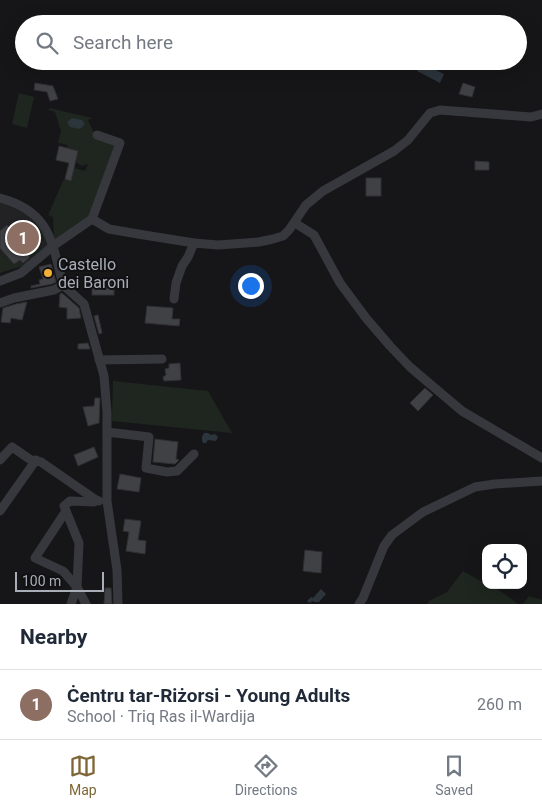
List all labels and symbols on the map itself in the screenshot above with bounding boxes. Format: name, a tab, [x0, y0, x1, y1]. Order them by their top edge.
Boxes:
pin: 1	[7, 219, 39, 257]
place label: Castello dei Baroni	[58, 255, 129, 292]
marker: Castello dei Baroni	[42, 267, 54, 279]
your location	[238, 273, 264, 299]
scale bar	[15, 569, 104, 592]

